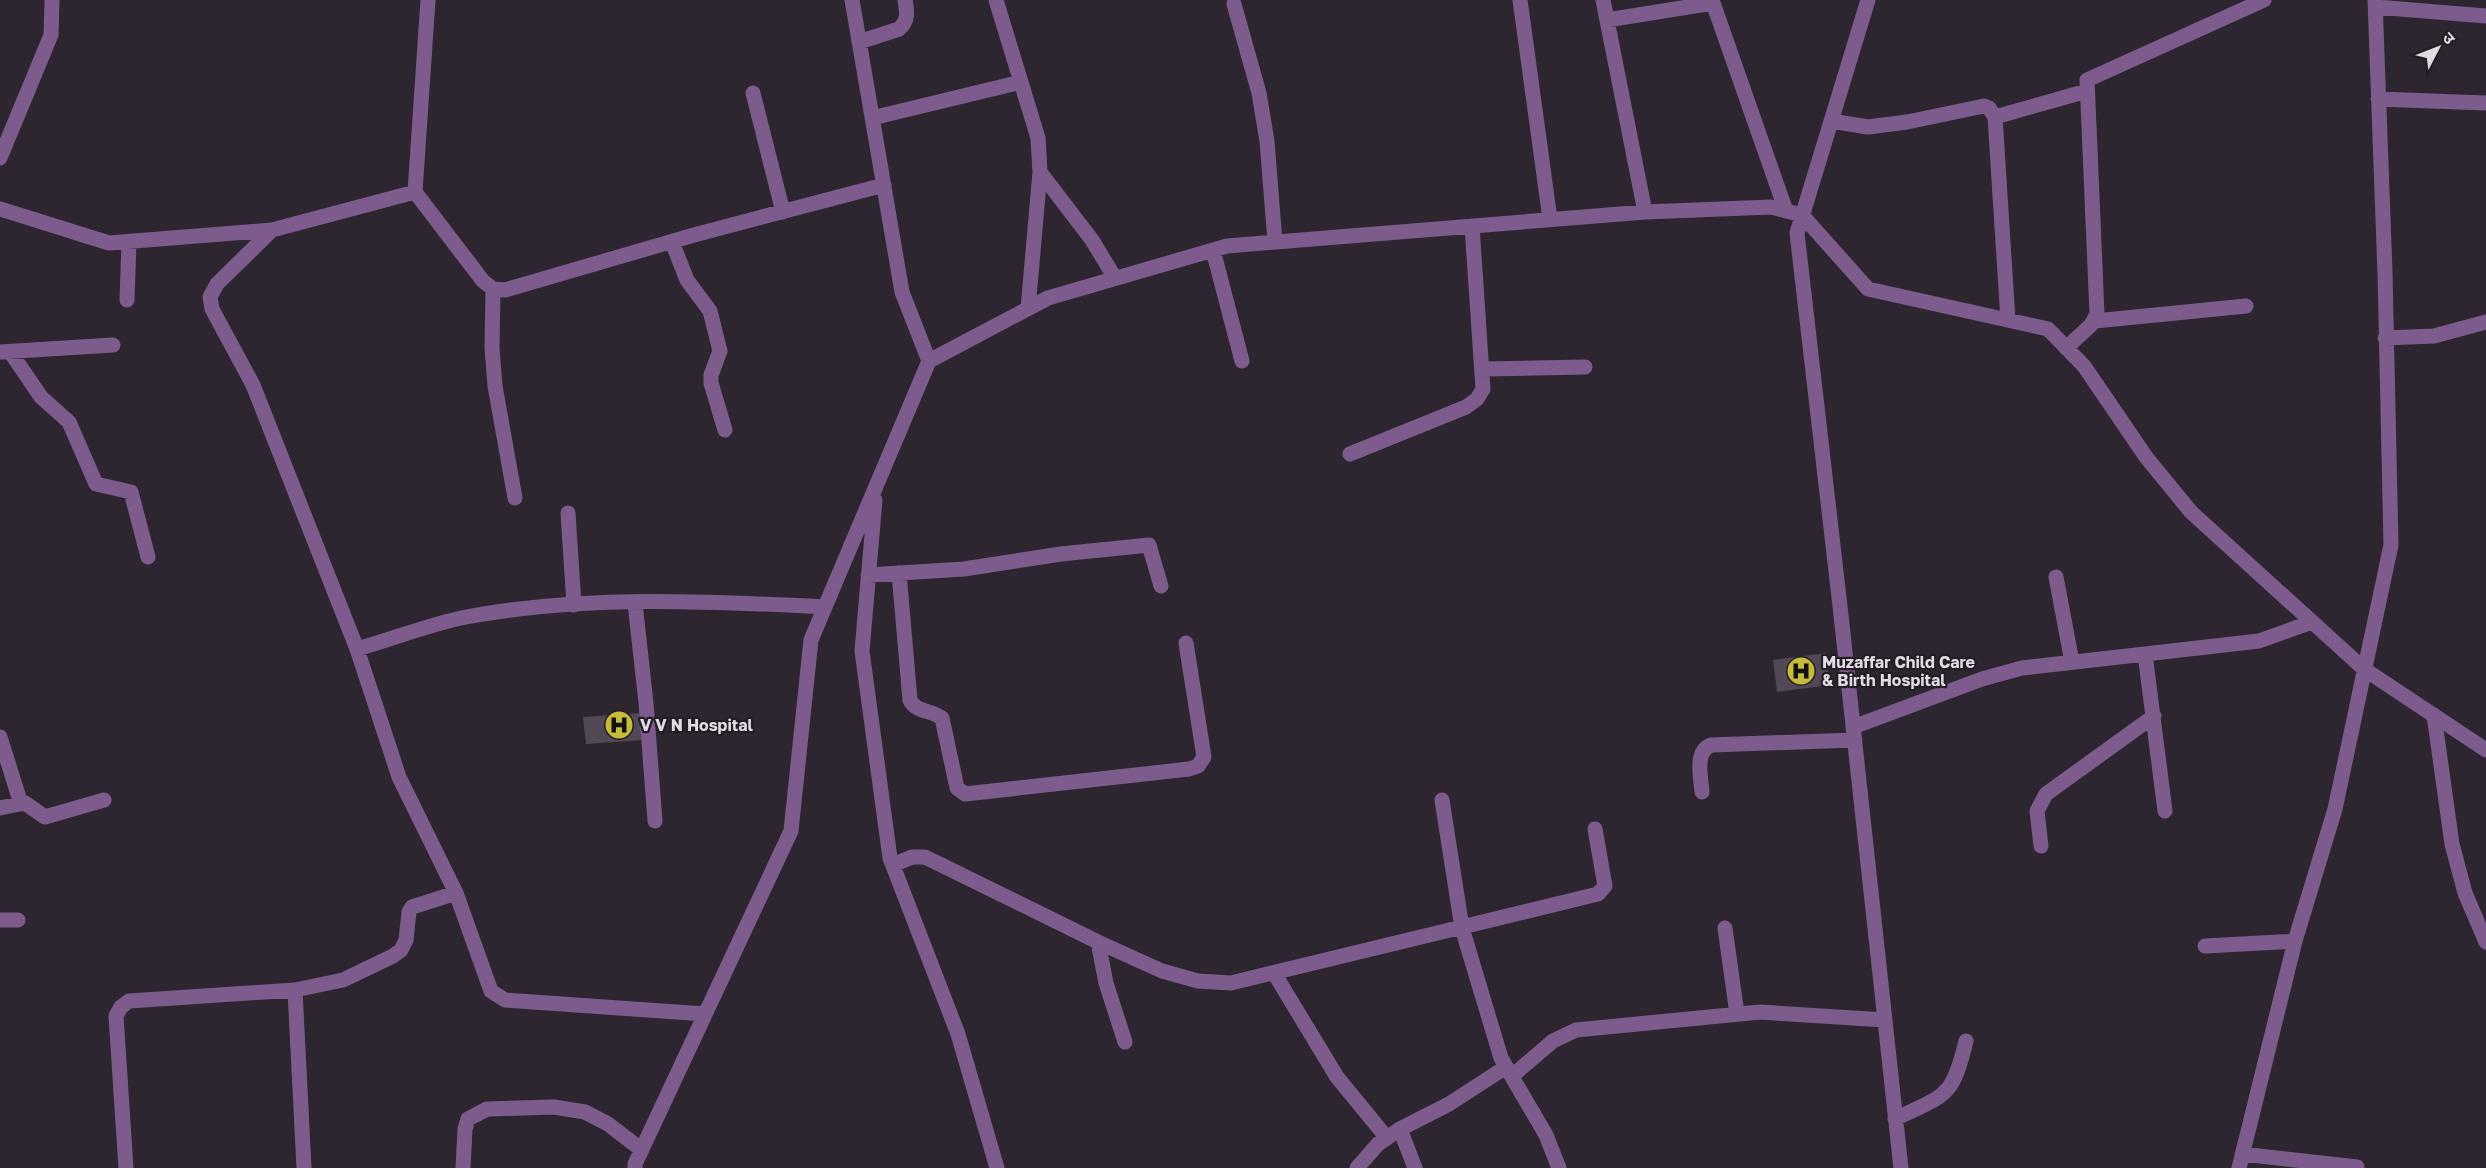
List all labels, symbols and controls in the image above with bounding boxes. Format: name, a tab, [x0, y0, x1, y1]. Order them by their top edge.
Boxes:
north arrow	[2408, 18, 2468, 78]
text: उ	[2439, 28, 2460, 49]
place label: Muzaffar Child Care & Birth Hospital	[1822, 652, 1975, 690]
hospital icon: Muzaffar Child Care & Birth Hospital	[1785, 655, 1817, 687]
hospital icon: V V N Hospital	[603, 709, 635, 741]
place label: V V N Hospital	[640, 715, 754, 735]

